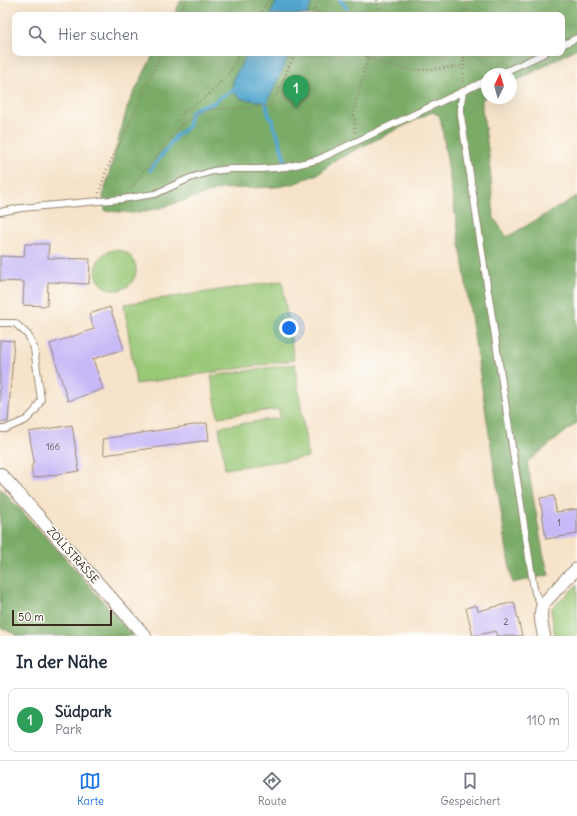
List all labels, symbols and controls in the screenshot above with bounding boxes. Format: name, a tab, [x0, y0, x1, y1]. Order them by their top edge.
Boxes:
search box	[12, 12, 565, 56]
icon: search	[26, 23, 48, 45]
text: Hier suchen	[58, 25, 138, 44]
north arrow	[481, 68, 517, 104]
pin: 1	[283, 75, 309, 108]
your location	[279, 318, 299, 338]
house number: 166	[46, 441, 60, 452]
house number: 1	[557, 517, 561, 528]
street label: ZOLLSTRASSE	[44, 524, 102, 586]
scale bar	[12, 608, 112, 627]
text: 50 m	[18, 610, 44, 624]
house number: 2	[504, 616, 509, 627]
text: In der Nähe	[16, 651, 108, 673]
text: Südpark	[55, 702, 112, 721]
text: 1	[27, 712, 33, 729]
text: 110 m	[527, 712, 560, 729]
text: Park	[55, 721, 82, 738]
tab: Karte	[77, 770, 104, 808]
tab: Route	[258, 770, 287, 808]
tab: Gespeichert	[441, 770, 500, 808]

